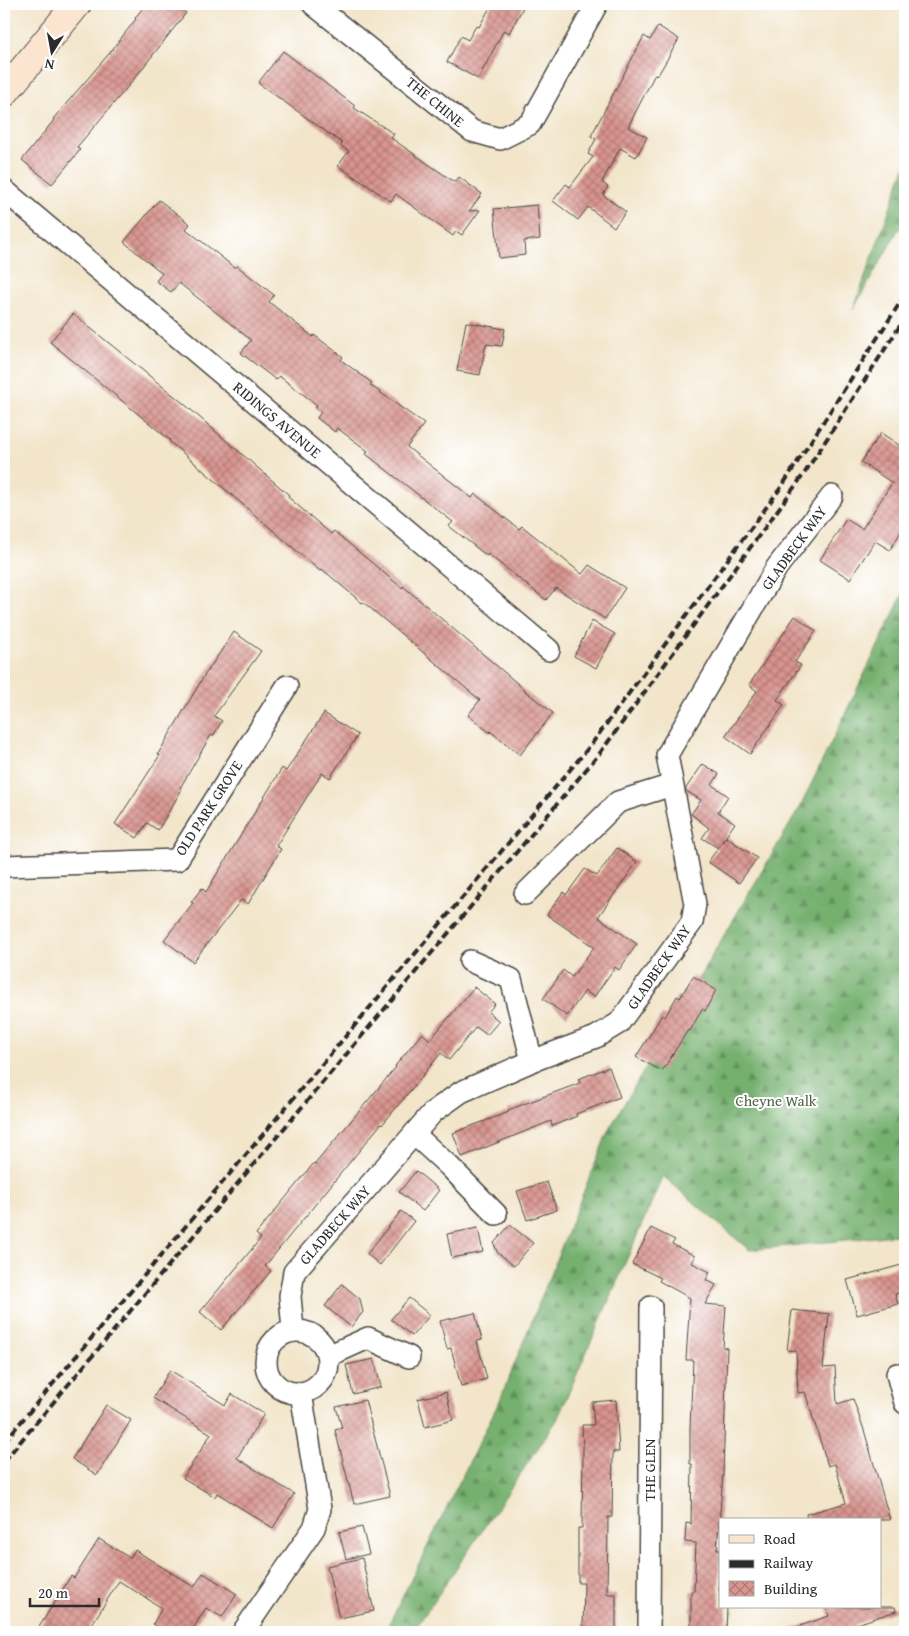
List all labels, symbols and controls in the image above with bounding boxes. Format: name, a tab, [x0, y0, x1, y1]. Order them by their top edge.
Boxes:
north arrow	[28, 28, 78, 78]
text: N	[42, 54, 56, 75]
street label: THE CHINE	[402, 72, 469, 132]
street label: RIDINGS AVENUE	[229, 377, 326, 463]
street label: GLADBECK WAY	[756, 501, 831, 594]
street label: OLD PARK GROVE	[170, 756, 247, 859]
street label: GLADBECK WAY	[622, 920, 696, 1013]
park label: Cheyne Walk	[736, 1090, 817, 1111]
street label: GLADBECK WAY	[294, 1180, 375, 1269]
street label: THE GLEN	[639, 1438, 660, 1501]
legend	[719, 1518, 882, 1608]
text: Road	[764, 1528, 795, 1549]
text: Railway	[764, 1552, 814, 1573]
scale bar	[30, 1576, 99, 1608]
text: Building	[764, 1578, 818, 1599]
text: 20 m	[38, 1582, 69, 1603]

